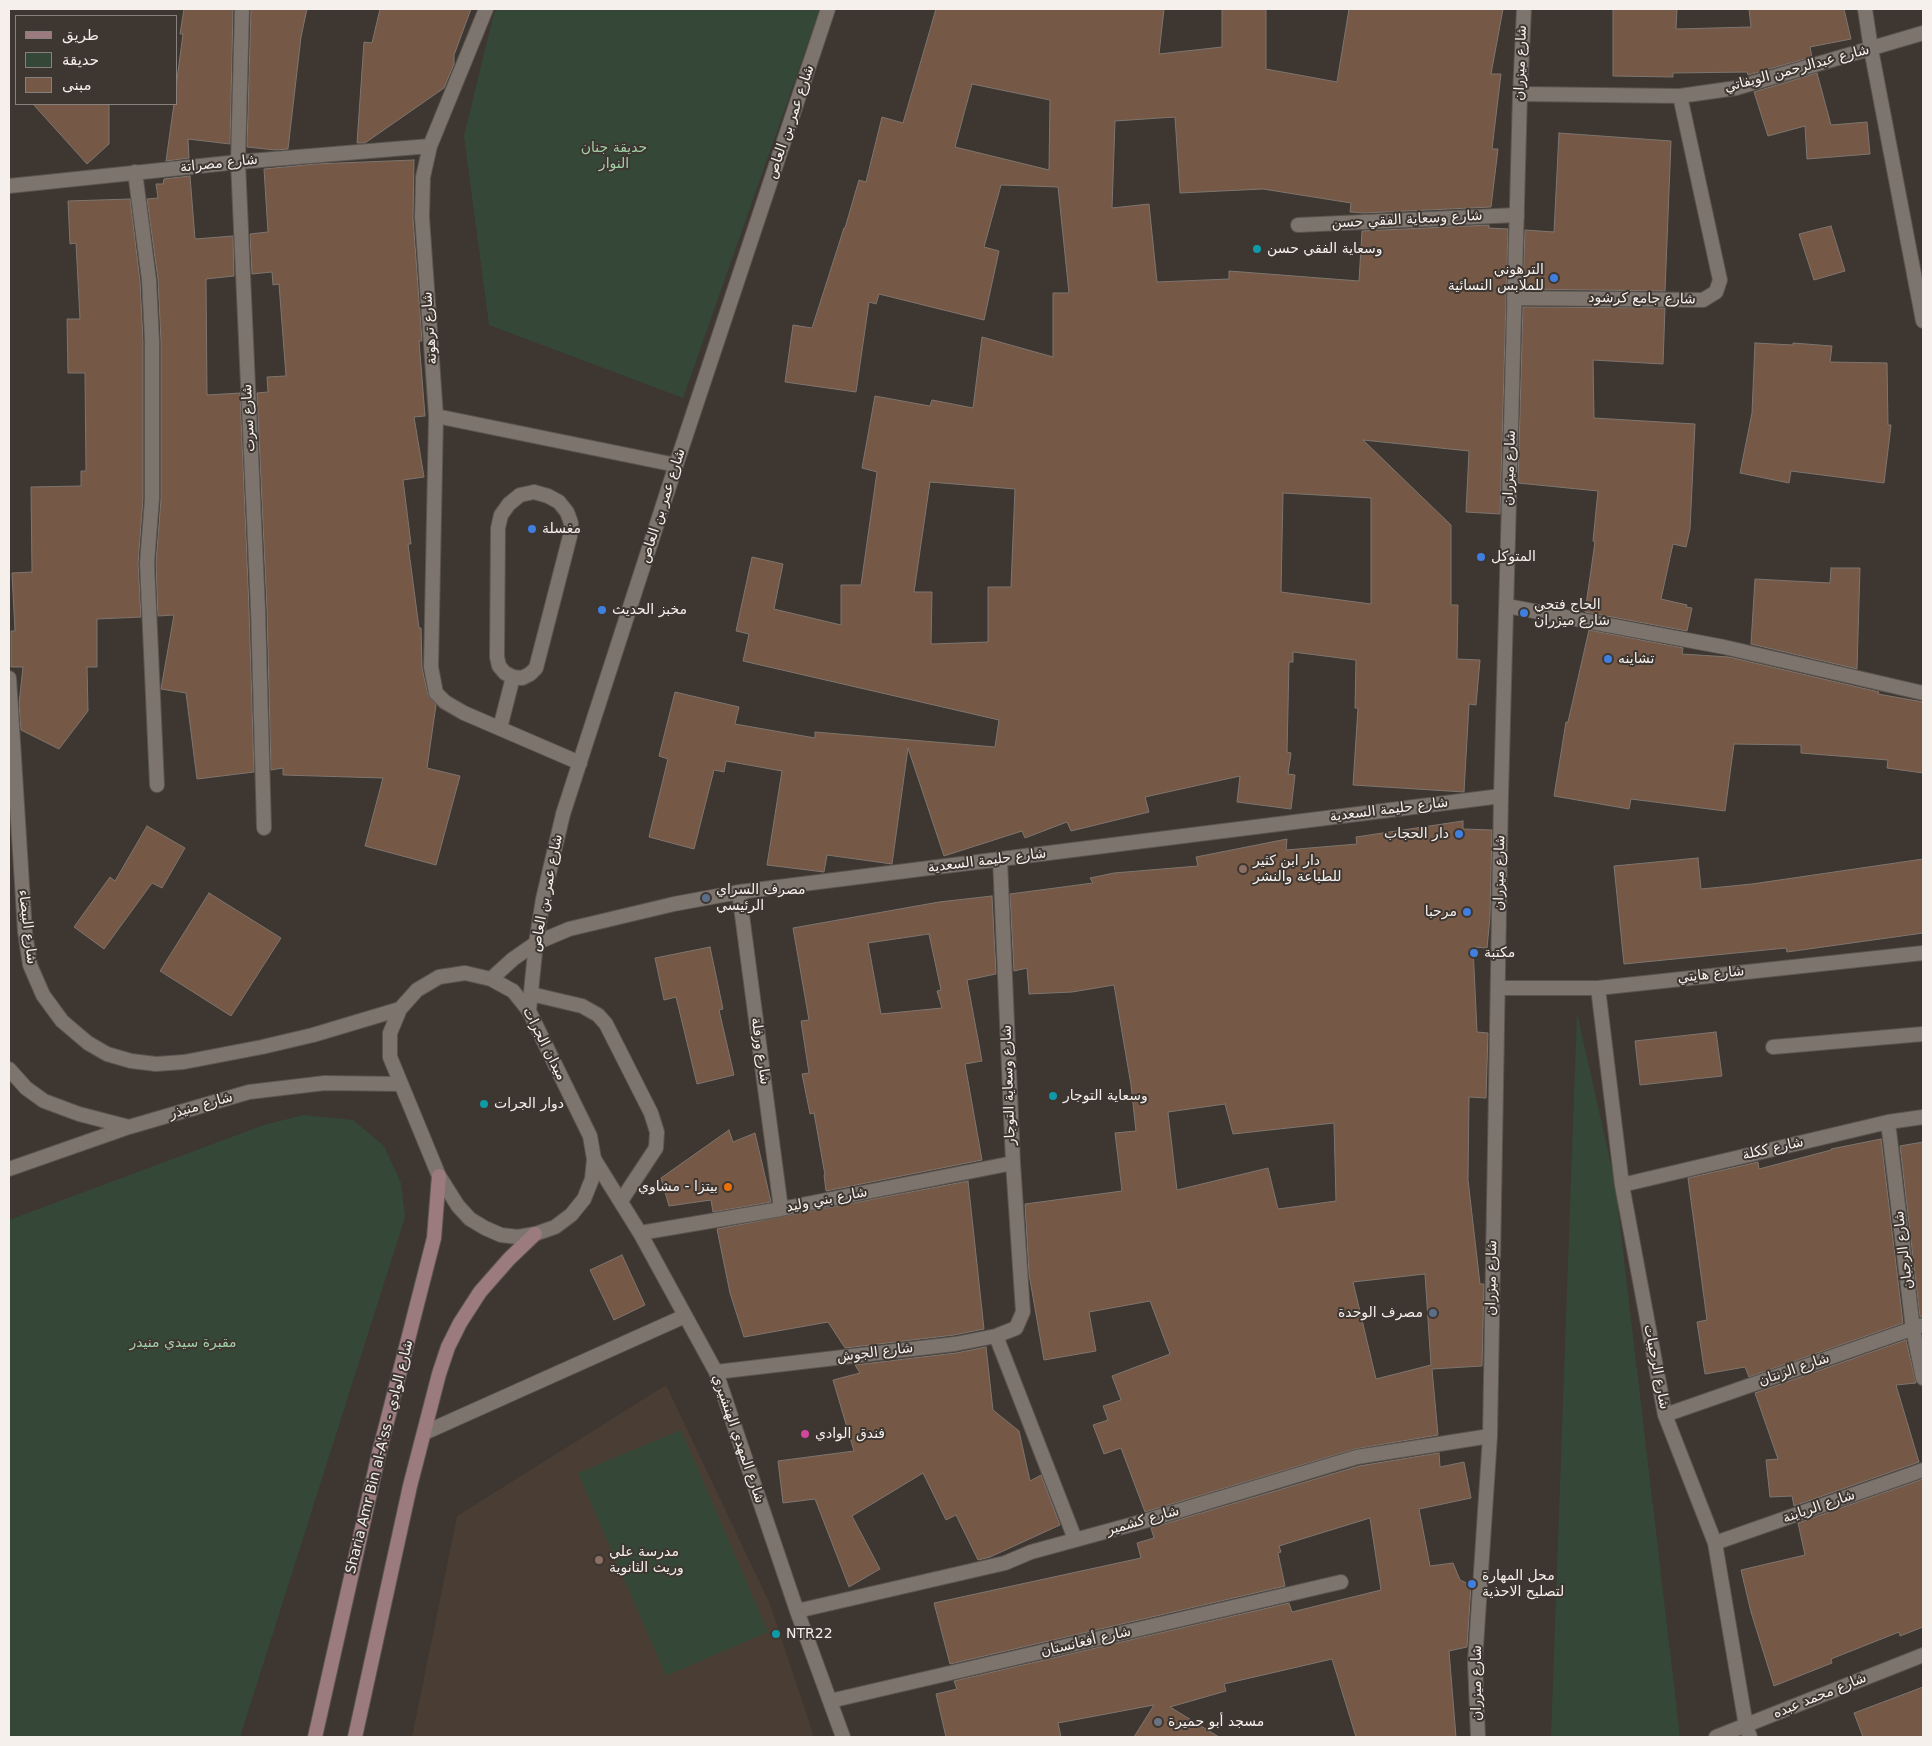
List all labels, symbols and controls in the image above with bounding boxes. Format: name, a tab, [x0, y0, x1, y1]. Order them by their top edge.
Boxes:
legend	[15, 15, 178, 105]
street label: شارع ميزران	[1511, 25, 1531, 101]
text: طريق	[62, 26, 99, 44]
street label: شارع عبدالرحمن الويفاتي	[1723, 42, 1871, 96]
text: حديقة	[62, 51, 99, 69]
street label: شارع عمر بن العاص	[764, 63, 818, 181]
text: مبنى	[62, 76, 92, 94]
park label: حديقة جنان النوار	[581, 140, 647, 172]
street label: شارع مصراتة	[179, 152, 259, 176]
street label: شارع وسعاية الفقي حسن	[1331, 208, 1483, 232]
place label: وسعاية الفقي حسن	[1267, 241, 1383, 257]
marker: وسعاية الفقي حسن	[1251, 243, 1263, 255]
place label: الترهوني للملابس النسائية	[1448, 262, 1544, 294]
marker: الترهوني للملابس النسائية	[1548, 272, 1560, 284]
street label: شارع جامع كرشود	[1588, 290, 1696, 308]
street label: شارع ترهونة	[419, 291, 441, 365]
street label: شارع سرت	[239, 384, 259, 452]
street label: شارع ميزران	[1500, 430, 1520, 506]
street label: شارع عمر بن العاص	[637, 447, 689, 565]
place label: مغسلة	[542, 521, 581, 537]
marker: مغسلة	[526, 523, 538, 535]
place label: المتوكل	[1491, 549, 1536, 565]
marker: المتوكل	[1475, 551, 1487, 563]
place label: الحاج فتحي شارع ميزران	[1534, 597, 1610, 630]
place label: مخبز الحديث	[612, 602, 687, 618]
marker: مخبز الحديث	[596, 604, 608, 616]
marker: الحاج فتحي شارع ميزران	[1518, 607, 1530, 619]
place label: تشاينه	[1618, 651, 1654, 667]
marker: تشاينه	[1602, 653, 1614, 665]
street label: شارع حليمة السعدية	[1329, 794, 1449, 826]
place label: دار الحجاب	[1384, 826, 1449, 842]
marker: دار الحجاب	[1453, 828, 1465, 840]
street label: شارع عمر بن العاص	[527, 833, 567, 953]
street label: شارع ميزران	[1491, 835, 1509, 911]
street label: شارع حليمة السعدية	[927, 845, 1047, 877]
place label: دار ابن كثير للطباعة والنشر	[1253, 853, 1342, 886]
marker: دار ابن كثير للطباعة والنشر	[1237, 863, 1249, 875]
place label: مصرف السراي الرئيسي	[716, 882, 806, 914]
street label: شارع البيضاء	[14, 889, 40, 965]
marker: مصرف السراي الرئيسي	[700, 892, 712, 904]
place label: مرحبا	[1425, 904, 1457, 920]
marker: مرحبا	[1461, 906, 1473, 918]
place label: مكتبة	[1484, 945, 1515, 961]
marker: مكتبة	[1468, 947, 1480, 959]
street label: شارع هايتي	[1677, 963, 1745, 987]
street label: ميدان الجرات	[518, 1005, 570, 1083]
street label: شارع ورفلة	[747, 1016, 773, 1086]
street label: شارع وسعاية التوجار	[999, 1025, 1019, 1145]
place label: وسعاية التوجار	[1063, 1088, 1148, 1104]
street label: شارع منيذر	[167, 1089, 235, 1123]
marker: وسعاية التوجار	[1047, 1090, 1059, 1102]
place label: دوار الجرات	[494, 1096, 564, 1112]
marker: دوار الجرات	[478, 1098, 490, 1110]
street label: شارع ككلة	[1741, 1134, 1805, 1164]
place label: بيتزا - مشاوي	[638, 1179, 718, 1195]
marker: بيتزا - مشاوي	[722, 1181, 734, 1193]
street label: شارع بني وليد	[785, 1184, 869, 1216]
street label: شارع الرجبان	[1891, 1210, 1917, 1290]
street label: شارع ميزران	[1483, 1240, 1501, 1316]
place label: مصرف الوحدة	[1338, 1305, 1423, 1321]
marker: مصرف الوحدة	[1427, 1307, 1439, 1319]
street label: شارع الرحيبات	[1640, 1323, 1672, 1411]
park label: مقبرة سيدي منيدر	[129, 1335, 237, 1351]
street label: Sharia Amr Bin al-A'ss - شارع الوادي	[343, 1338, 417, 1576]
street label: شارع الجوش	[836, 1340, 914, 1366]
street label: شارع الزنتان	[1756, 1350, 1832, 1390]
street label: شارع المهدي الهنشيري	[708, 1372, 768, 1506]
place label: فندق الوادي	[815, 1426, 885, 1442]
marker: فندق الوادي	[799, 1428, 811, 1440]
street label: شارع الرياينة	[1781, 1487, 1857, 1527]
street label: شارع كشمير	[1105, 1503, 1181, 1539]
place label: مدرسة علي وريث الثانوية	[609, 1544, 684, 1576]
marker: مدرسة علي وريث الثانوية	[593, 1554, 605, 1566]
place label: محل المهارة لتصليح الاحذية	[1482, 1568, 1564, 1600]
marker: محل المهارة لتصليح الاحذية	[1466, 1578, 1478, 1590]
street label: شارع أفغانستان	[1039, 1623, 1133, 1661]
place label: NTR22	[786, 1626, 833, 1642]
marker: NTR22	[770, 1628, 782, 1640]
street label: شارع ميزران	[1469, 1645, 1485, 1721]
street label: شارع محمد عبده	[1771, 1670, 1869, 1722]
place label: مسجد أبو حميرة	[1168, 1714, 1264, 1730]
marker: مسجد أبو حميرة	[1152, 1716, 1164, 1728]

